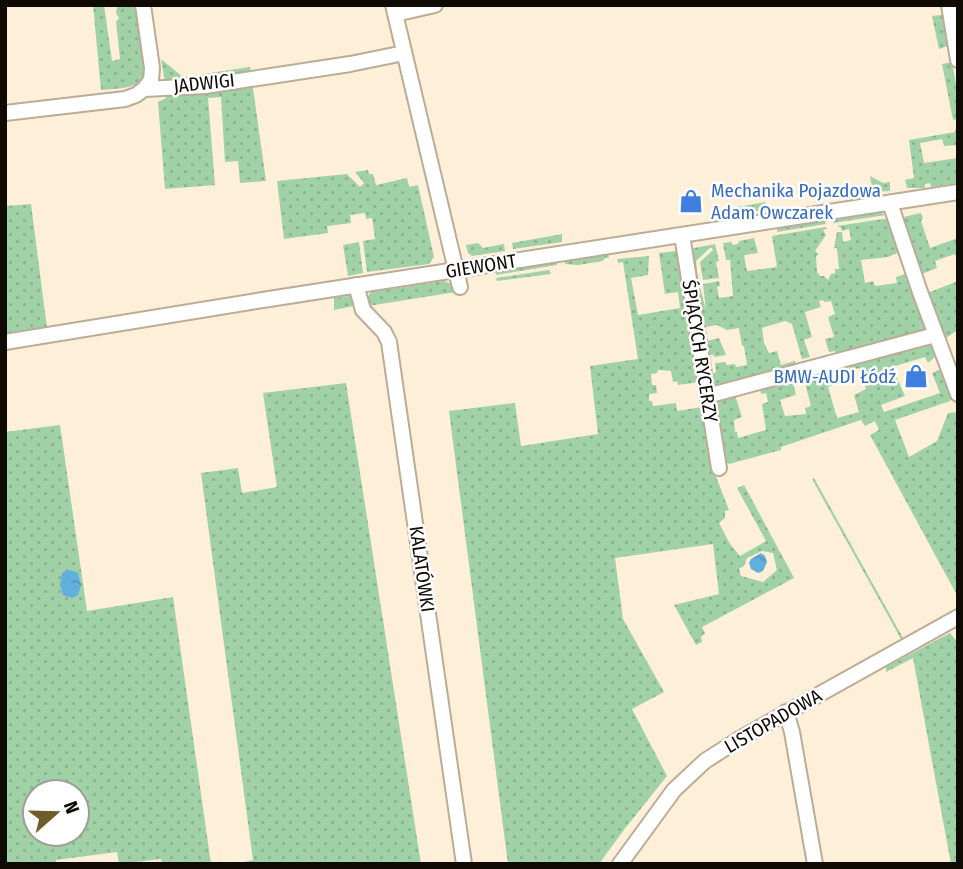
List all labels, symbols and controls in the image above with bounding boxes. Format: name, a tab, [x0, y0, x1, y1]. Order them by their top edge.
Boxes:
street label: JADWIGI	[172, 68, 236, 98]
place label: Mechanika Pojazdowa Adam Owczarek	[711, 179, 881, 224]
shop icon: Mechanika Pojazdowa Adam Owczarek	[677, 187, 705, 215]
street label: GIEWONT	[444, 249, 518, 283]
street label: ŚPIĄCYCH RYCERZY	[677, 278, 723, 424]
shop icon: BMW-AUDI Łódź	[902, 362, 930, 390]
place label: BMW-AUDI Łódź	[774, 365, 896, 388]
street label: KALATÓWKI	[405, 524, 439, 614]
street label: LISTOPADOWA	[720, 684, 826, 758]
north arrow	[21, 778, 91, 848]
text: N	[59, 798, 84, 817]

